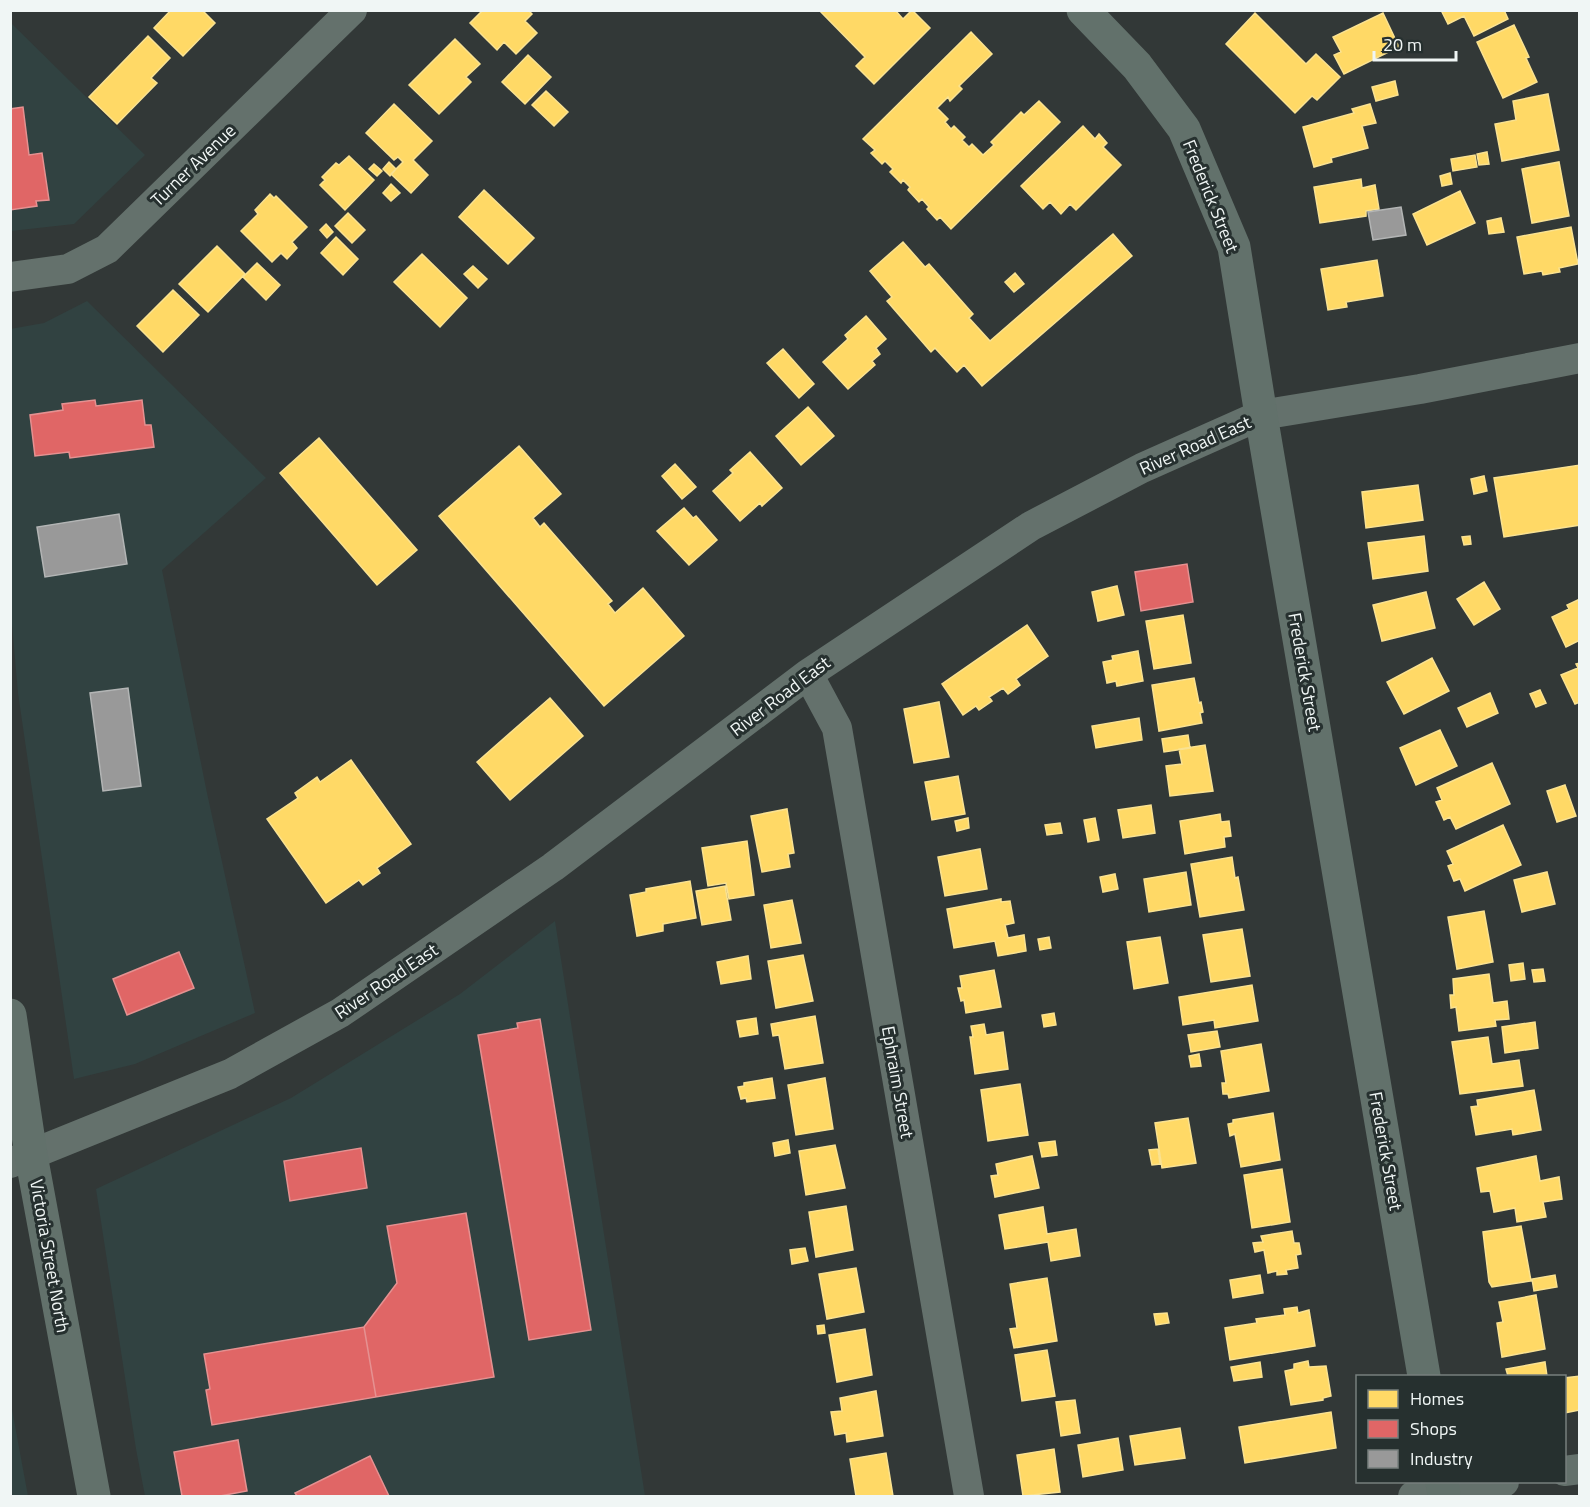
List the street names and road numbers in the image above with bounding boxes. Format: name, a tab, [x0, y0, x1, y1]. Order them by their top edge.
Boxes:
street label: Turner Avenue	[144, 117, 242, 213]
street label: Frederick Street	[1176, 135, 1246, 257]
street label: River Road East	[1135, 408, 1256, 482]
street label: Frederick Street	[1281, 611, 1329, 734]
street label: River Road East	[724, 649, 836, 743]
street label: River Road East	[329, 936, 444, 1026]
street label: Ephraim Street	[875, 1024, 921, 1141]
street label: Frederick Street	[1362, 1090, 1410, 1213]
street label: Victoria Street North	[23, 1177, 77, 1335]

